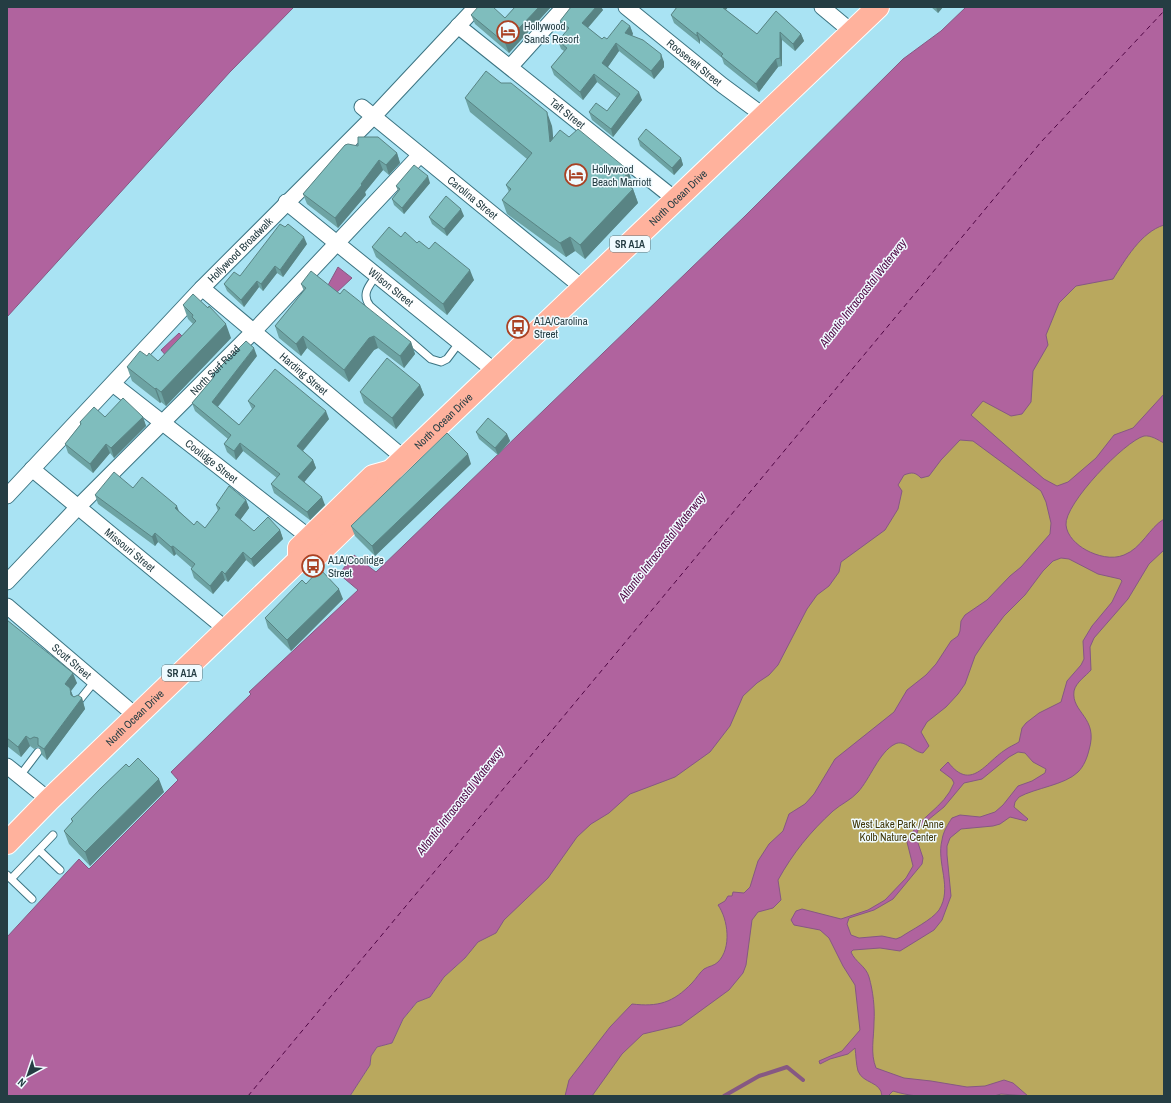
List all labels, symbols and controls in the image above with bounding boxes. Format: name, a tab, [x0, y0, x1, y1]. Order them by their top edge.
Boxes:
hotel icon: Hollywood Sands Resort	[495, 19, 521, 45]
place label: Hollywood Sands Resort	[524, 19, 579, 46]
street label: Roosevelt Street	[664, 36, 725, 89]
street label: Taft Street	[547, 95, 588, 132]
hotel icon: Hollywood Beach Marriott	[563, 162, 589, 188]
place label: Hollywood Beach Marriott	[592, 162, 652, 189]
street label: North Ocean Drive	[646, 167, 710, 229]
street label: Carolina Street	[445, 173, 501, 223]
street label: Hollywood Broadwalk	[205, 214, 276, 285]
water label: Atlantic Intracoastal Waterway	[815, 235, 911, 351]
road number: SR A1A	[610, 236, 650, 252]
street label: Wilson Street	[365, 264, 417, 310]
bus stop icon: A1A/Carolina Street	[505, 314, 531, 340]
place label: A1A/Carolina Street	[533, 314, 588, 341]
street label: North Surf Road	[187, 342, 243, 398]
street label: Harding Street	[277, 349, 331, 398]
street label: North Ocean Drive	[411, 390, 476, 452]
street label: Coolidge Street	[182, 436, 241, 486]
water label: Atlantic Intracoastal Waterway	[614, 489, 710, 605]
street label: Missouri Street	[102, 525, 158, 575]
bus stop icon: A1A/Coolidge Street	[300, 553, 326, 579]
place label: A1A/Coolidge Street	[327, 553, 384, 580]
street label: Scott Street	[49, 640, 95, 682]
road number: SR A1A	[162, 665, 202, 681]
street label: North Ocean Drive	[103, 687, 167, 749]
water label: Atlantic Intracoastal Waterway	[412, 743, 508, 859]
park label: West Lake Park / Anne Kolb Nature Center	[852, 817, 944, 844]
north arrow	[8, 1055, 48, 1095]
text: N	[15, 1075, 29, 1090]

